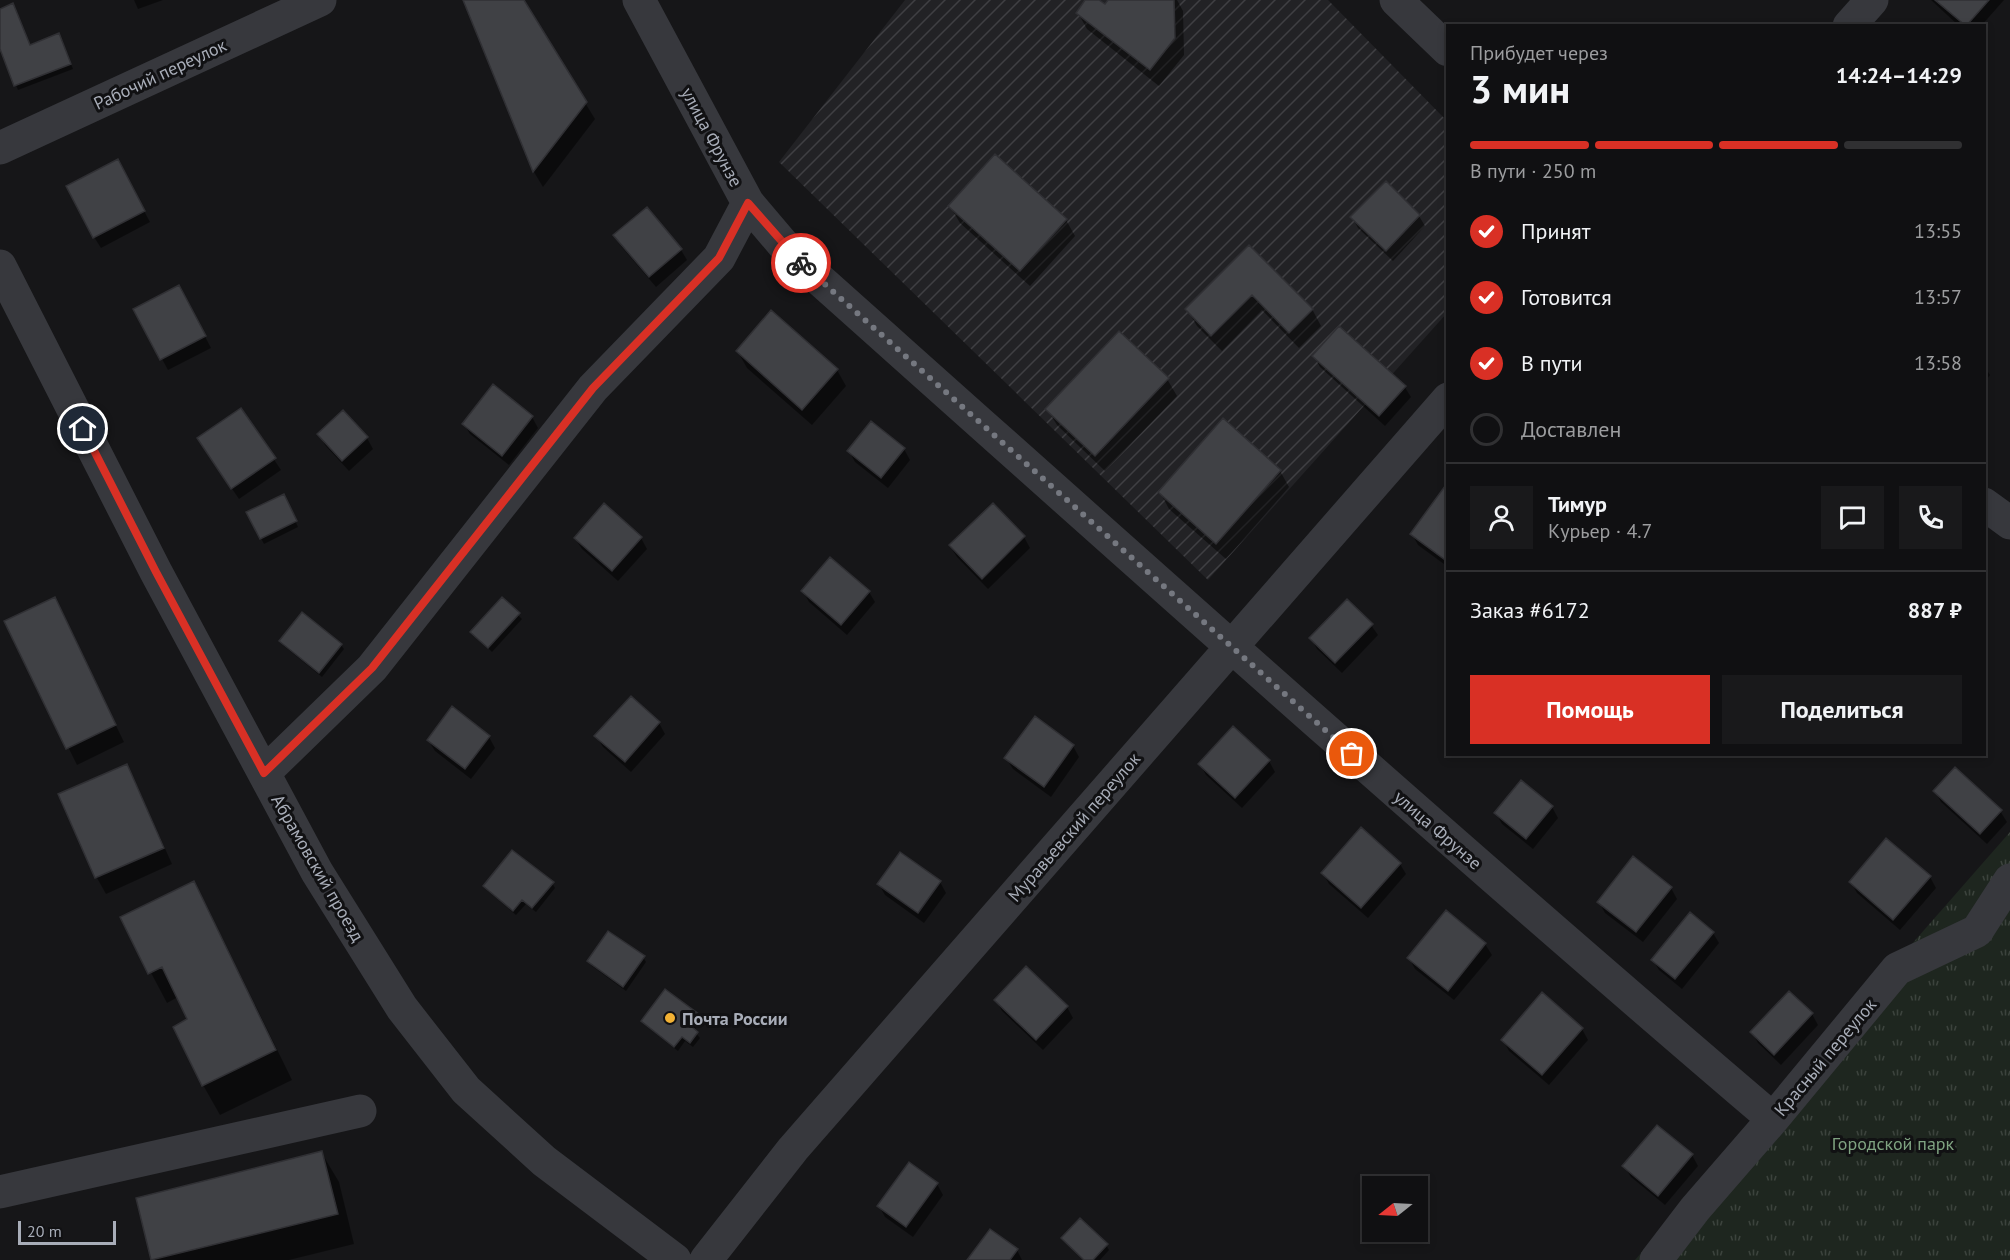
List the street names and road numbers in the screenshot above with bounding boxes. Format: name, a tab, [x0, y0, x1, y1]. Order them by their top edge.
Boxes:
street label: Рабочий переулок	[90, 33, 230, 115]
street label: улица Фрунзе	[676, 83, 748, 191]
street label: Муравьевский переулок	[1003, 747, 1145, 906]
street label: улица Фрунзе	[1389, 785, 1487, 875]
street label: Абрамовский проезд	[267, 790, 370, 946]
street label: Красный переулок	[1769, 993, 1881, 1121]

